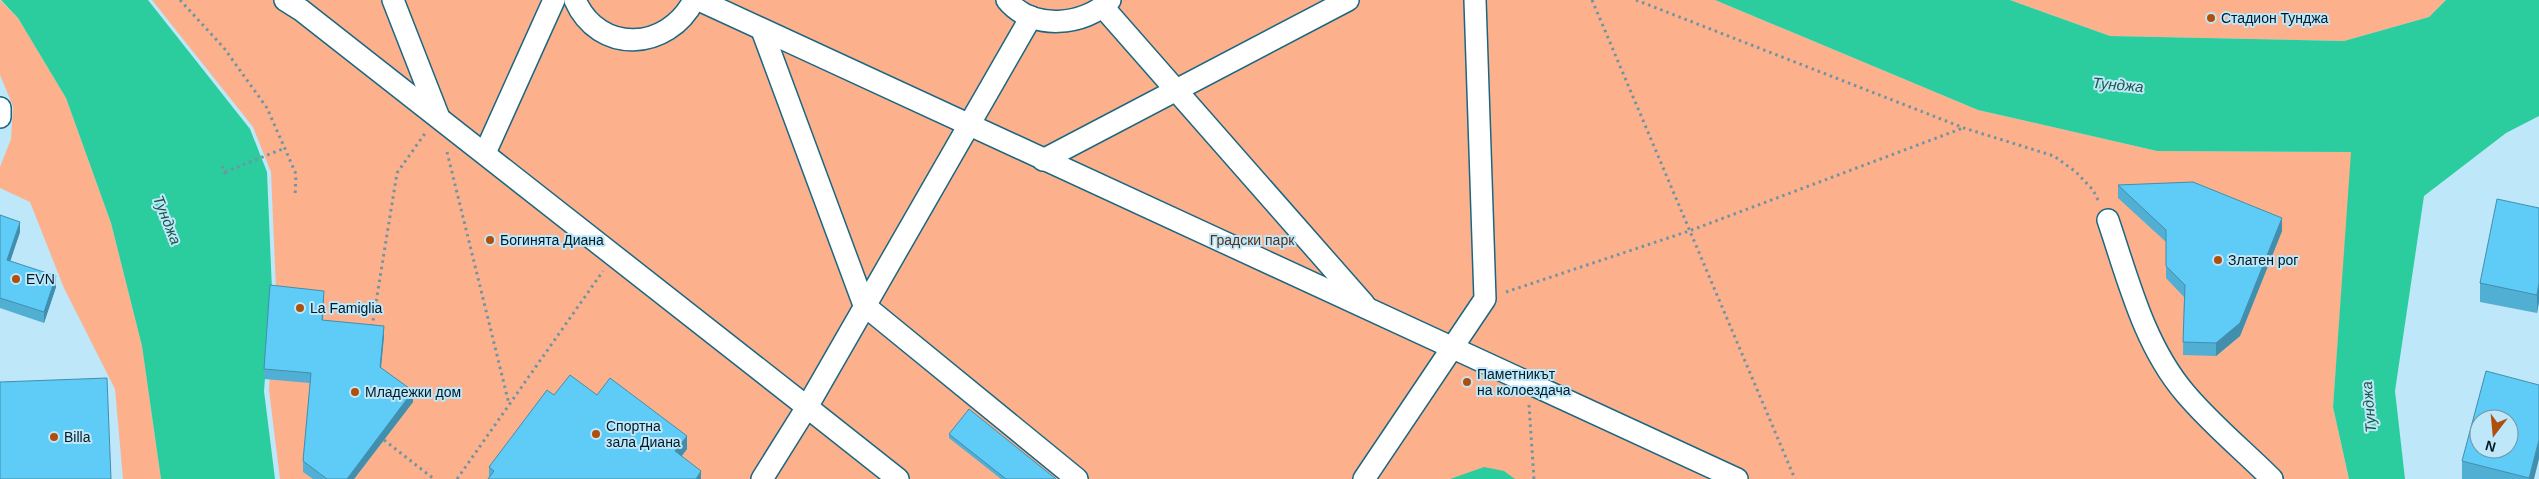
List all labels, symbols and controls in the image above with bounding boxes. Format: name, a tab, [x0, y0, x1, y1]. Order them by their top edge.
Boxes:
place label: Стадион Тунджа	[2221, 10, 2329, 26]
marker: Стадион Тунджа	[2205, 12, 2217, 24]
water label: Тунджа	[2092, 74, 2144, 95]
water label: Тунджа	[150, 193, 185, 247]
place label: Богинята Диана	[500, 232, 604, 248]
park label: Градски парк	[1210, 232, 1295, 248]
marker: Богинята Диана	[484, 234, 496, 246]
place label: Златен рог	[2228, 252, 2298, 268]
marker: Златен рог	[2212, 254, 2224, 266]
place label: EVN	[26, 271, 55, 287]
marker: EVN	[10, 273, 22, 285]
place label: La Famiglia	[310, 300, 383, 316]
marker: La Famiglia	[294, 302, 306, 314]
place label: Паметникът на колоездача	[1477, 366, 1571, 398]
marker: Паметникът на колоездача	[1461, 376, 1473, 388]
water label: Тунджа	[2358, 381, 2379, 433]
place label: Младежки дом	[365, 384, 461, 400]
marker: Младежки дом	[349, 386, 361, 398]
north arrow	[2469, 409, 2519, 459]
place label: Спортна зала Диана	[606, 418, 681, 450]
marker: Спортна зала Диана	[590, 428, 602, 440]
place label: Billa	[64, 429, 91, 445]
marker: Billa	[48, 431, 60, 443]
text: N	[2483, 437, 2497, 456]

